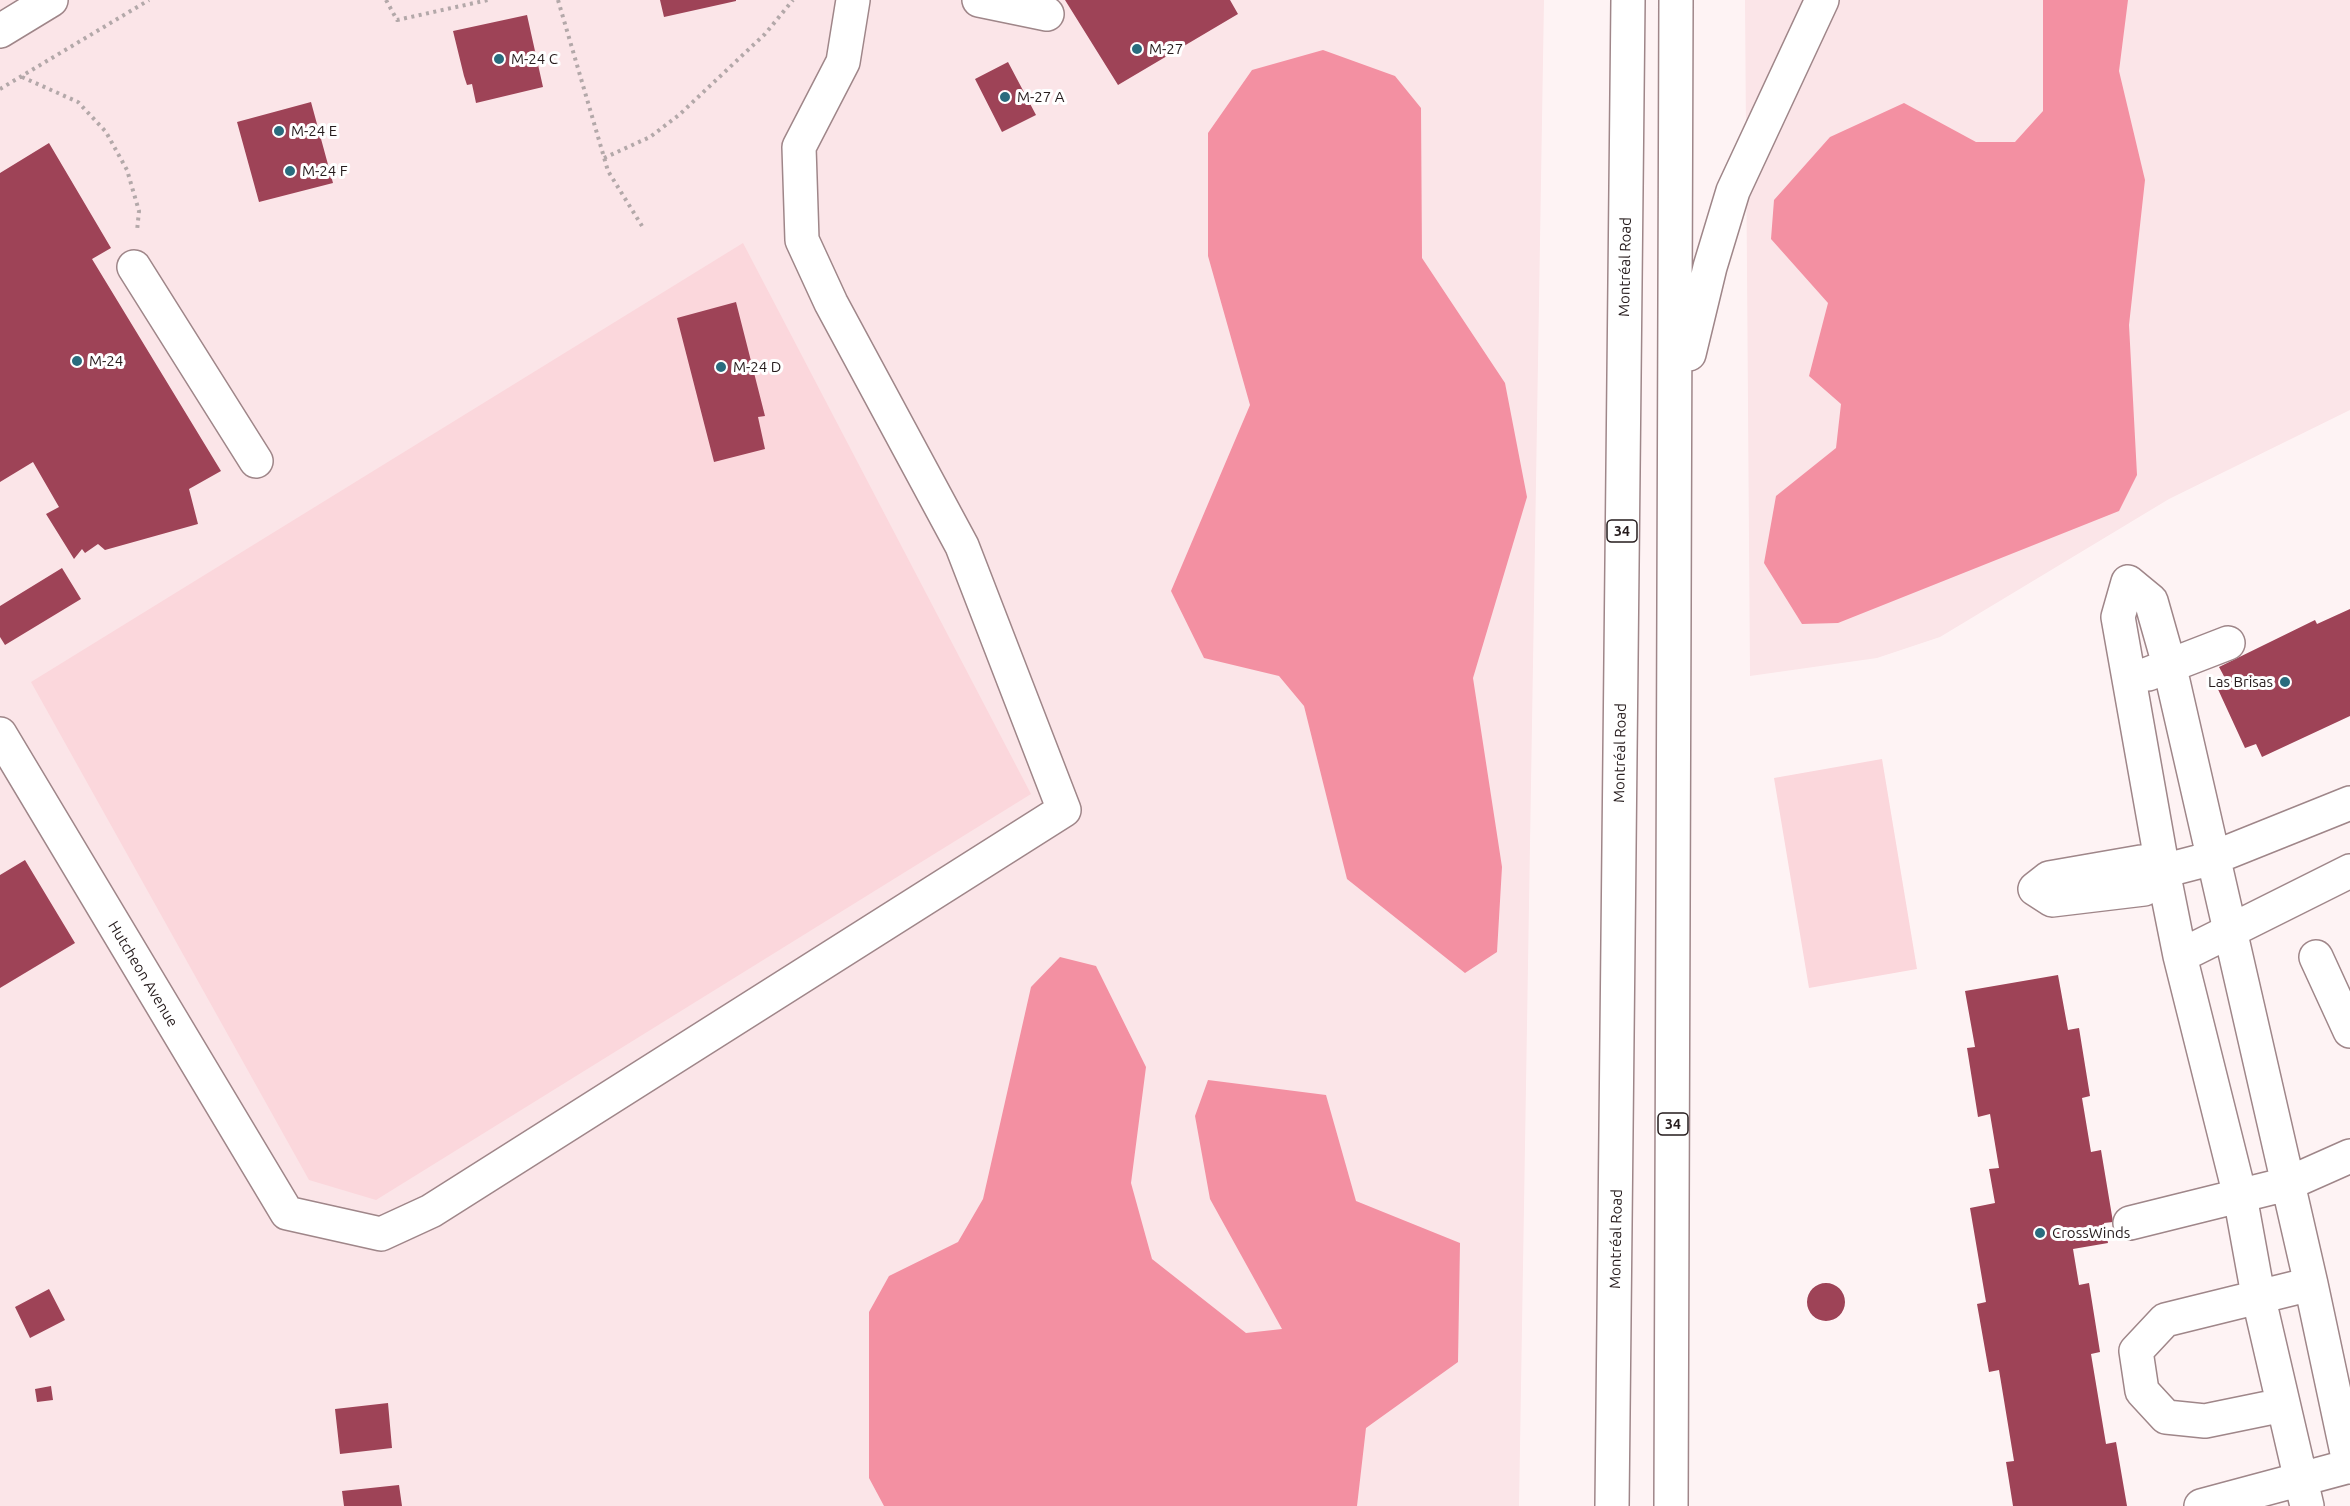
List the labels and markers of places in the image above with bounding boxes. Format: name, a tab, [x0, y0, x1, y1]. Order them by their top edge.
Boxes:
place label: M-27	[1149, 40, 1183, 58]
marker: M-27	[1130, 42, 1144, 56]
place label: M-24 C	[511, 50, 558, 68]
marker: M-24 C	[492, 52, 506, 66]
place label: M-27 A	[1017, 88, 1064, 106]
marker: M-27 A	[998, 90, 1012, 104]
place label: M-24 E	[291, 122, 337, 140]
marker: M-24 E	[272, 124, 286, 138]
place label: M-24 F	[302, 162, 348, 180]
marker: M-24 F	[283, 164, 297, 178]
place label: M-24	[89, 352, 123, 370]
marker: M-24	[70, 354, 84, 368]
place label: M-24 D	[733, 358, 781, 376]
marker: M-24 D	[714, 360, 728, 374]
place label: Las Brisas	[2208, 673, 2273, 691]
marker: Las Brisas	[2278, 675, 2292, 689]
place label: CrossWinds	[2052, 1224, 2130, 1242]
marker: CrossWinds	[2033, 1226, 2047, 1240]

